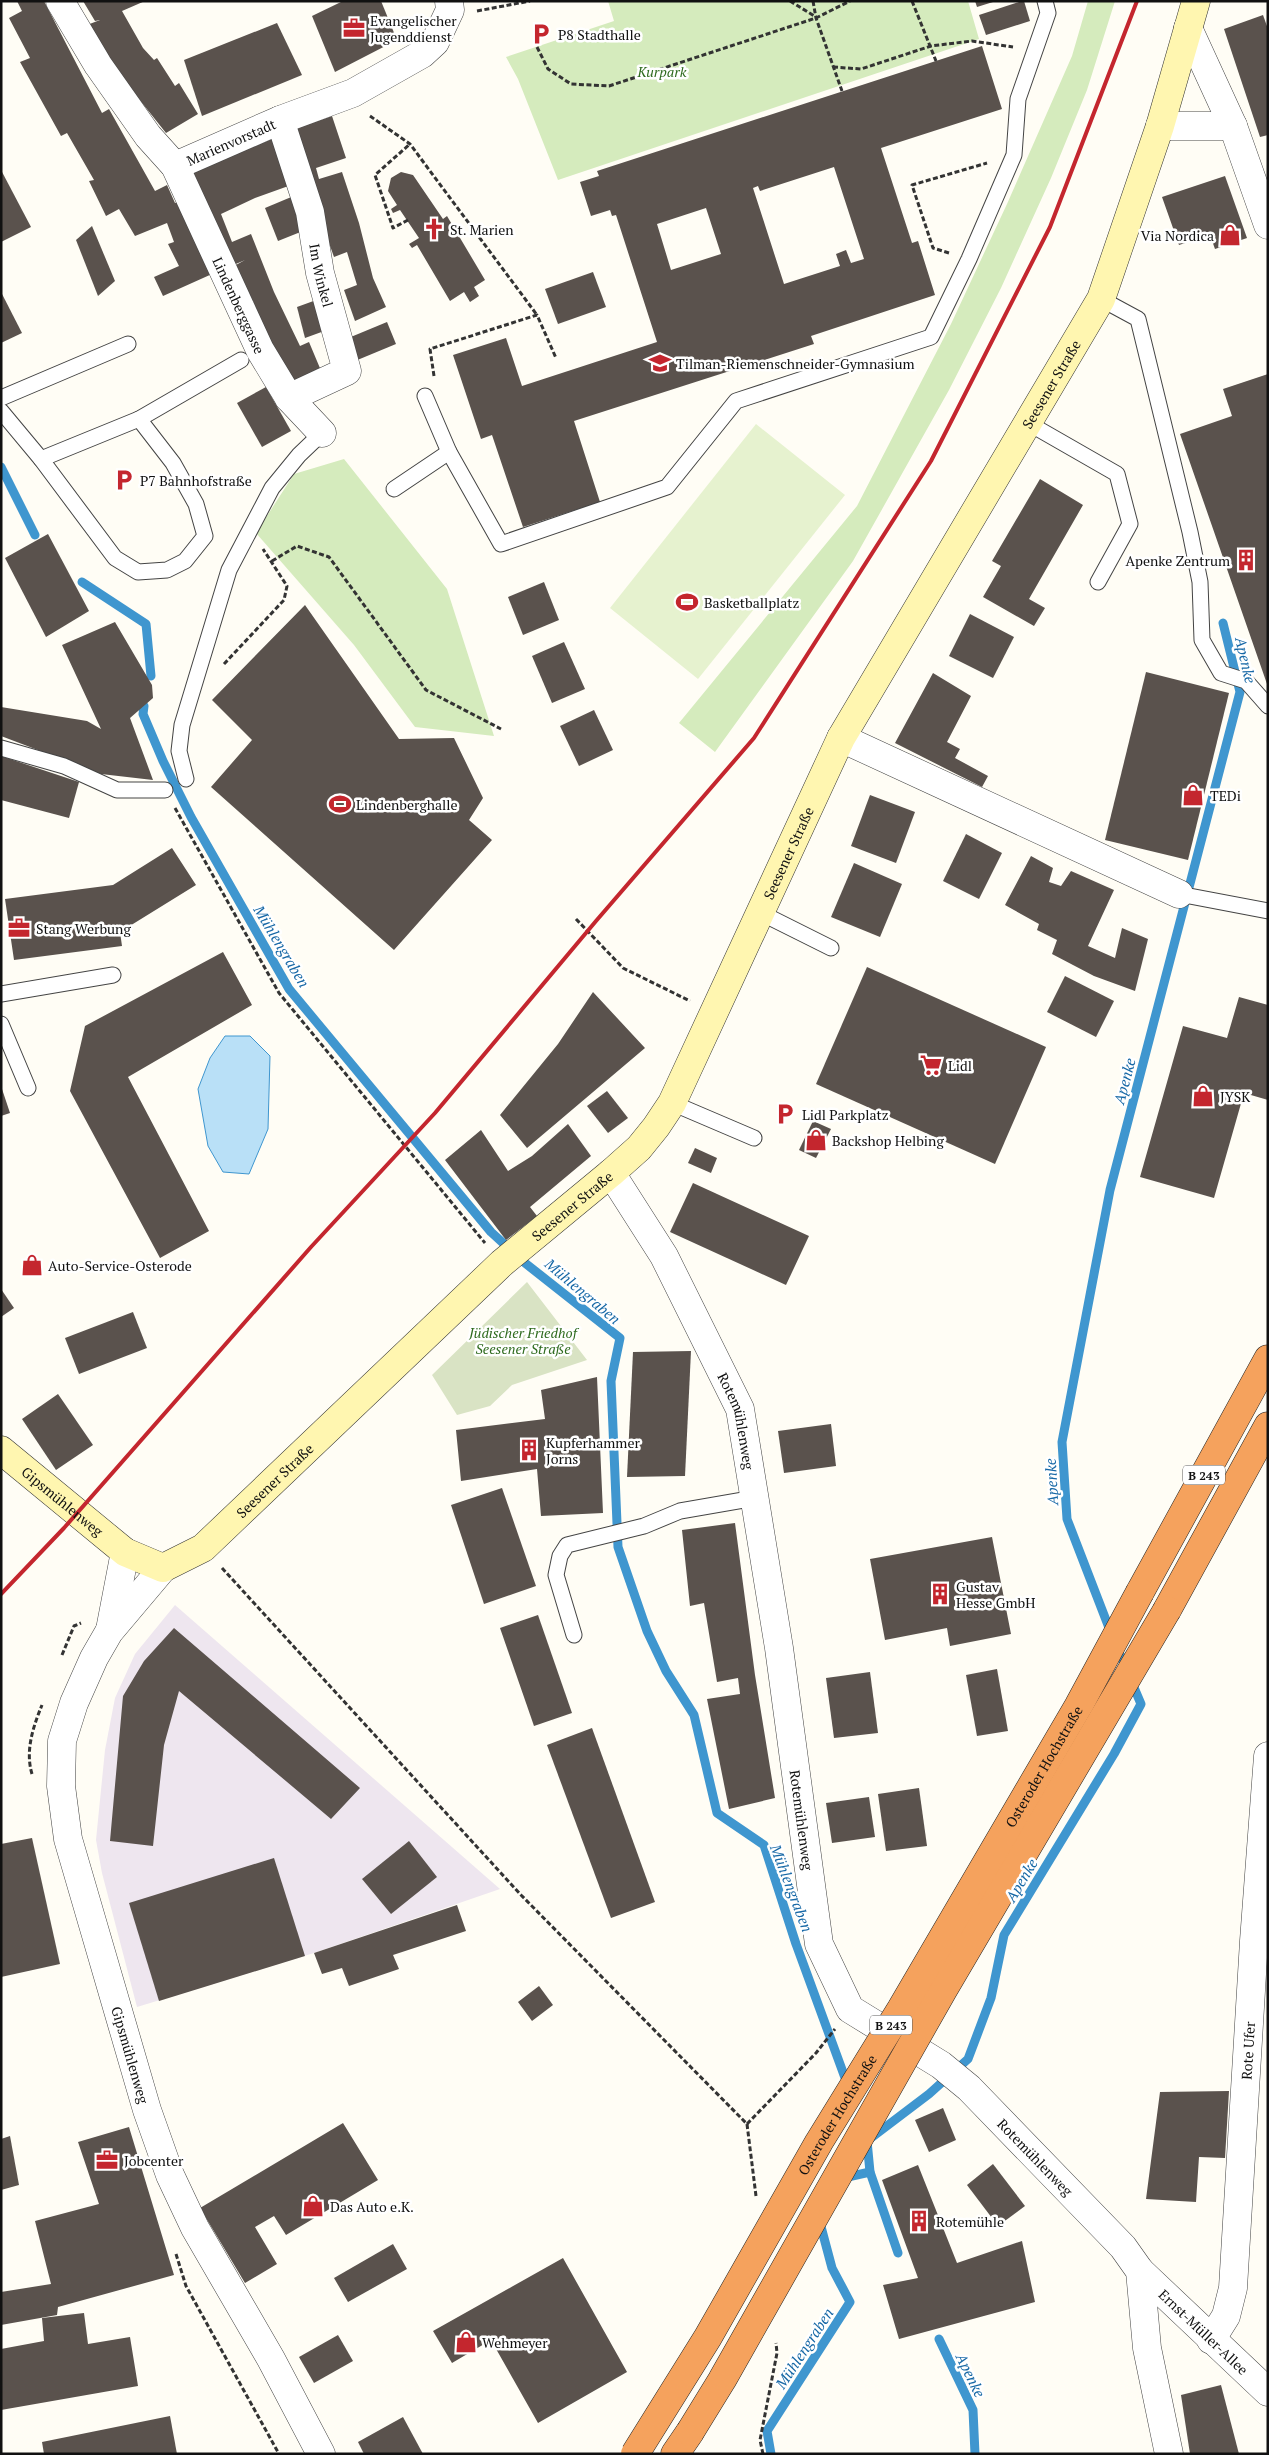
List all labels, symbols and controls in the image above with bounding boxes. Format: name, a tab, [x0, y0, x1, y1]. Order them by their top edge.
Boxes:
place label: Evangelischer Jugenddienst	[370, 11, 457, 46]
office icon: Evangelischer Jugenddienst	[341, 15, 367, 41]
parking icon: P8 Stadthalle	[528, 21, 554, 47]
place label: P8 Stadthalle	[558, 25, 641, 44]
park label: Kurpark	[637, 62, 687, 81]
street label: Marienvorstadt	[183, 113, 279, 169]
church icon: St. Marien	[421, 216, 447, 242]
place label: St. Marien	[450, 220, 514, 239]
shop icon: Via Nordica	[1217, 222, 1243, 248]
place label: Via Nordica	[1141, 226, 1214, 245]
street label: Im Winkel	[306, 242, 338, 309]
street label: Lindenberggasse	[209, 254, 270, 357]
street label: Seesener Straße	[1017, 336, 1084, 432]
school or university icon: Tilman-Riemenschneider-Gymnasium	[647, 350, 673, 376]
place label: Tilman-Riemenschneider-Gymnasium	[676, 354, 915, 373]
parking icon: P7 Bahnhofstraße	[111, 467, 137, 493]
place label: P7 Bahnhofstraße	[140, 471, 252, 490]
building icon: Apenke Zentrum	[1233, 547, 1259, 573]
place label: Apenke Zentrum	[1125, 551, 1230, 570]
sports icon: Basketballplatz	[674, 589, 700, 615]
place label: Basketballplatz	[704, 593, 800, 612]
water label: Apenke	[1231, 634, 1261, 685]
shop icon: TEDi	[1180, 782, 1206, 808]
place label: TEDi	[1210, 786, 1241, 805]
sports icon: Lindenberghalle	[327, 791, 353, 817]
place label: Lindenberghalle	[356, 795, 458, 814]
street label: Seesener Straße	[758, 803, 817, 902]
water label: Mühlengraben	[249, 900, 314, 991]
office icon: Stang Werbung	[6, 915, 32, 941]
place label: Stang Werbung	[36, 919, 131, 938]
supermarket icon: Lidl	[918, 1052, 944, 1078]
place label: Lidl	[948, 1056, 972, 1075]
water label: Apenke	[1108, 1056, 1140, 1107]
shop icon: JYSK	[1190, 1083, 1216, 1109]
place label: JYSK	[1220, 1087, 1251, 1106]
parking icon: Lidl Parkplatz	[772, 1101, 798, 1127]
place label: Lidl Parkplatz	[802, 1105, 889, 1124]
shop icon: Backshop Helbing	[803, 1127, 829, 1153]
place label: Backshop Helbing	[832, 1131, 944, 1150]
street label: Seesener Straße	[527, 1166, 616, 1245]
shop icon: Auto-Service-Osterode	[19, 1252, 45, 1278]
water label: Mühlengraben	[540, 1253, 625, 1328]
place label: Auto-Service-Osterode	[48, 1256, 192, 1275]
park label: Jüdischer Friedhof Seesener Straße	[468, 1323, 580, 1358]
street label: Rotemühlenweg	[714, 1369, 759, 1471]
place label: Kupferhammer Jorns	[546, 1433, 640, 1468]
building icon: Kupferhammer Jorns	[516, 1437, 542, 1463]
street label: Seesener Straße	[232, 1439, 317, 1521]
water label: Apenke	[1040, 1458, 1062, 1507]
street label: Gipsmühlenweg	[18, 1462, 108, 1540]
road number: B 243	[1183, 1466, 1225, 1484]
place label: Gustav Hesse GmbH	[956, 1577, 1035, 1612]
building icon: Gustav Hesse GmbH	[927, 1581, 953, 1607]
street label: Osteroder Hochstraße	[1000, 1702, 1086, 1830]
street label: Rotemühlenweg	[786, 1769, 818, 1872]
water label: Mühlengraben	[766, 1840, 818, 1935]
water label: Apenke	[1000, 1855, 1042, 1906]
street label: Gipsmühlenweg	[108, 2004, 154, 2106]
road number: B 243	[870, 2016, 912, 2034]
street label: Rote Ufer	[1236, 2020, 1259, 2080]
street label: Osteroder Hochstraße	[793, 2050, 880, 2178]
street label: Rotemühlenweg	[994, 2114, 1078, 2200]
office icon: Jobcenter	[94, 2147, 120, 2173]
place label: Jobcenter	[124, 2151, 184, 2170]
shop icon: Das Auto e.K.	[300, 2193, 326, 2219]
place label: Das Auto e.K.	[330, 2197, 414, 2216]
building icon: Rotemühle	[906, 2208, 932, 2234]
place label: Rotemühle	[936, 2212, 1004, 2231]
street label: Ernst-Müller-Allee	[1155, 2285, 1253, 2378]
water label: Mühlengraben	[770, 2304, 838, 2393]
shop icon: Wehmeyer	[453, 2329, 479, 2355]
place label: Wehmeyer	[482, 2333, 548, 2352]
water label: Apenke	[951, 2349, 990, 2401]

